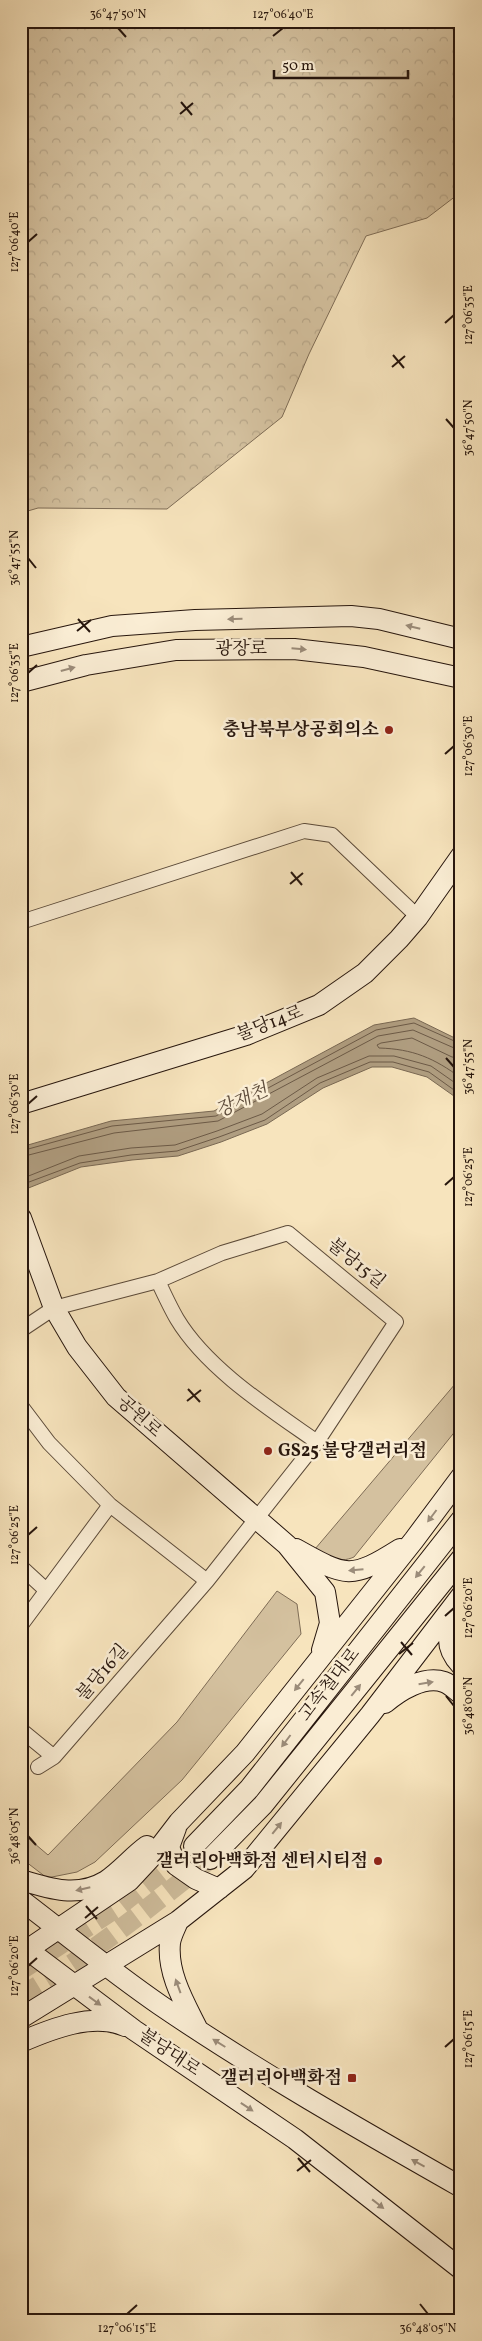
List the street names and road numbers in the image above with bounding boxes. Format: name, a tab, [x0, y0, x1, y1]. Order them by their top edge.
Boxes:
street label: 광장로	[215, 637, 267, 662]
street label: 불당14로	[233, 1000, 307, 1048]
street label: 불당15길	[322, 1233, 390, 1295]
street label: 공원로	[111, 1390, 167, 1444]
street label: 불당16길	[71, 1639, 135, 1707]
street label: 고속철대로	[293, 1643, 367, 1727]
street label: 불당대로	[133, 2023, 205, 2083]

